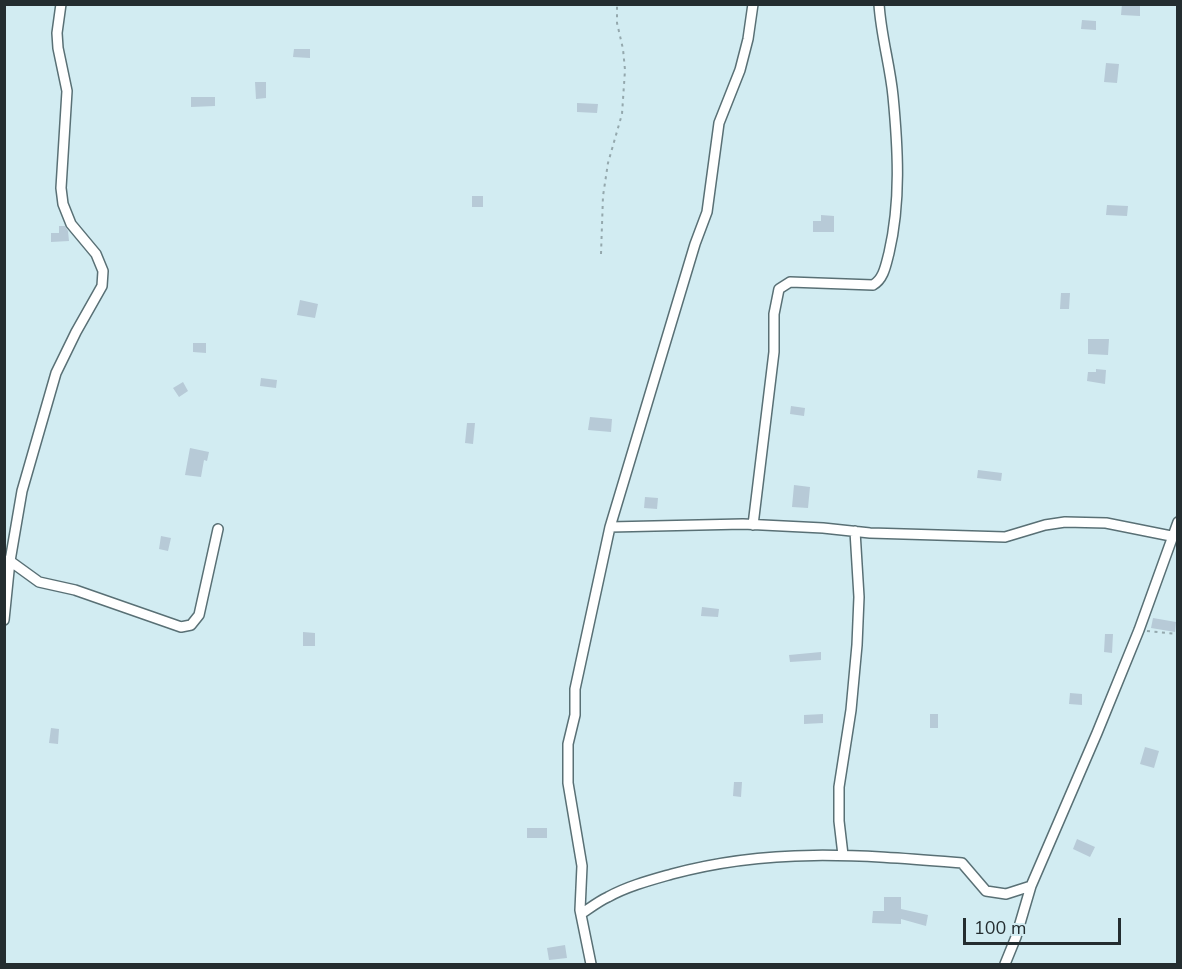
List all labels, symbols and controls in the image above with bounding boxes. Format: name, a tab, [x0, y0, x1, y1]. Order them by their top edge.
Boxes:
scale bar	[966, 906, 1124, 944]
text: 100 m	[974, 916, 1026, 940]

